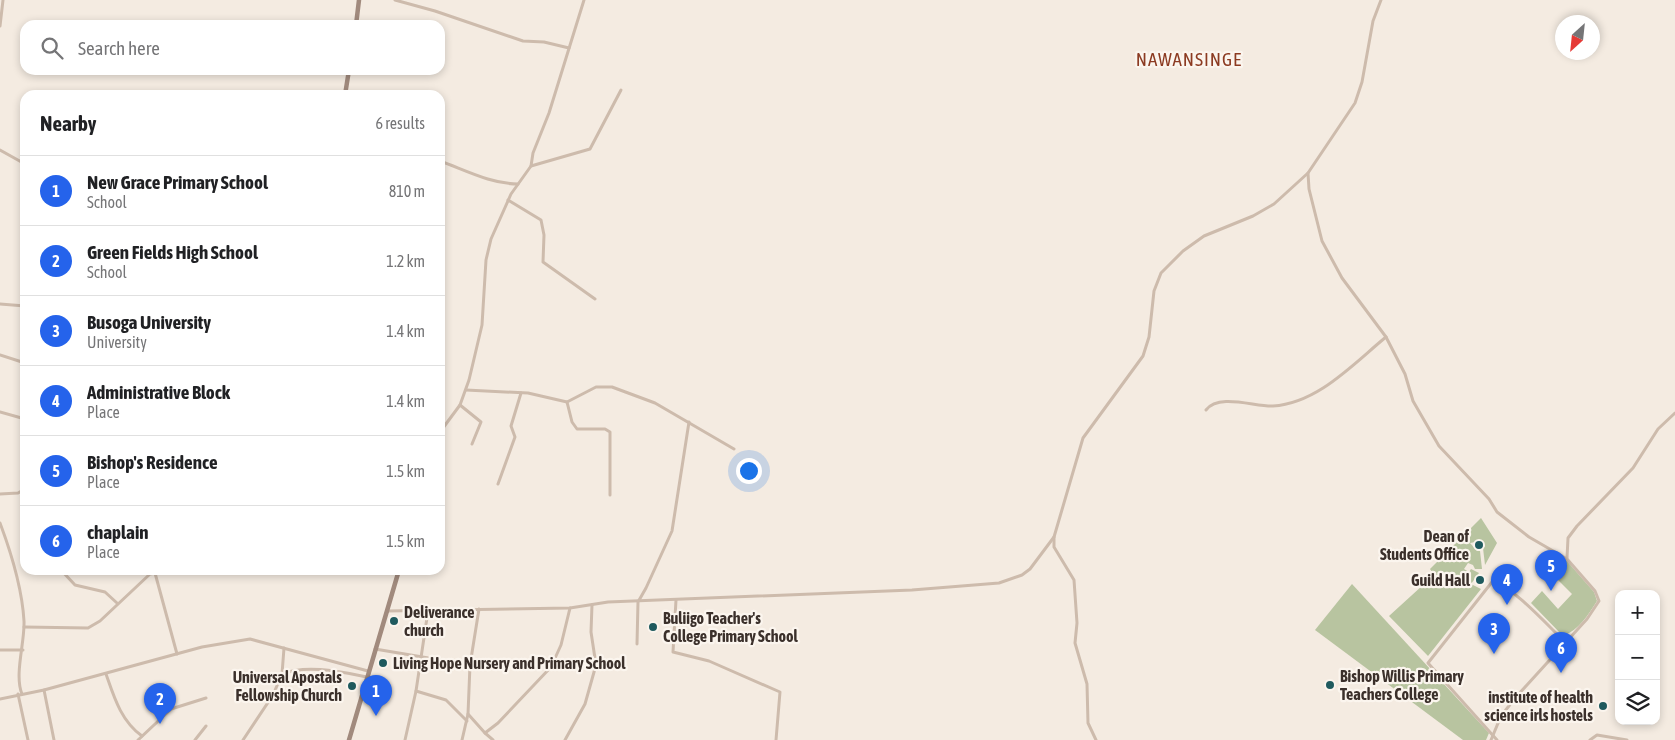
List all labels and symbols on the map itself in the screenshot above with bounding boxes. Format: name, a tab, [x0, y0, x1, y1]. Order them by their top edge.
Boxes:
north arrow	[1555, 15, 1600, 60]
district label: NAWANSINGE	[1136, 48, 1242, 70]
your location	[736, 458, 762, 484]
place label: Dean of Students Office	[1380, 527, 1470, 563]
marker: Dean of Students Office	[1473, 539, 1485, 551]
pin: 5	[1535, 550, 1567, 591]
pin: 4	[1491, 564, 1523, 605]
place label: Guild Hall	[1411, 571, 1471, 589]
marker: Guild Hall	[1474, 574, 1486, 586]
place label: Deliverance church	[404, 603, 475, 639]
place label: Buliigo Teacher's College Primary School	[663, 609, 798, 645]
pin: 3	[1478, 613, 1510, 654]
marker: Deliverance church	[388, 615, 400, 627]
marker: Buliigo Teacher's College Primary School	[647, 621, 659, 633]
pin: 6	[1545, 632, 1577, 673]
place label: Living Hope Nursery and Primary School	[393, 654, 626, 672]
marker: Living Hope Nursery and Primary School	[377, 657, 389, 669]
place label: Bishop Willis Primary Teachers College	[1340, 667, 1464, 703]
place label: Universal Apostals Fellowship Church	[233, 668, 342, 704]
pin: 1	[360, 675, 392, 716]
marker: Bishop Willis Primary Teachers College	[1324, 679, 1336, 691]
marker: Universal Apostals Fellowship Church	[346, 680, 358, 692]
pin: 2	[144, 683, 176, 724]
place label: institute of health science irls hostels	[1484, 688, 1593, 724]
marker: institute of health science irls hostels	[1597, 700, 1609, 712]

